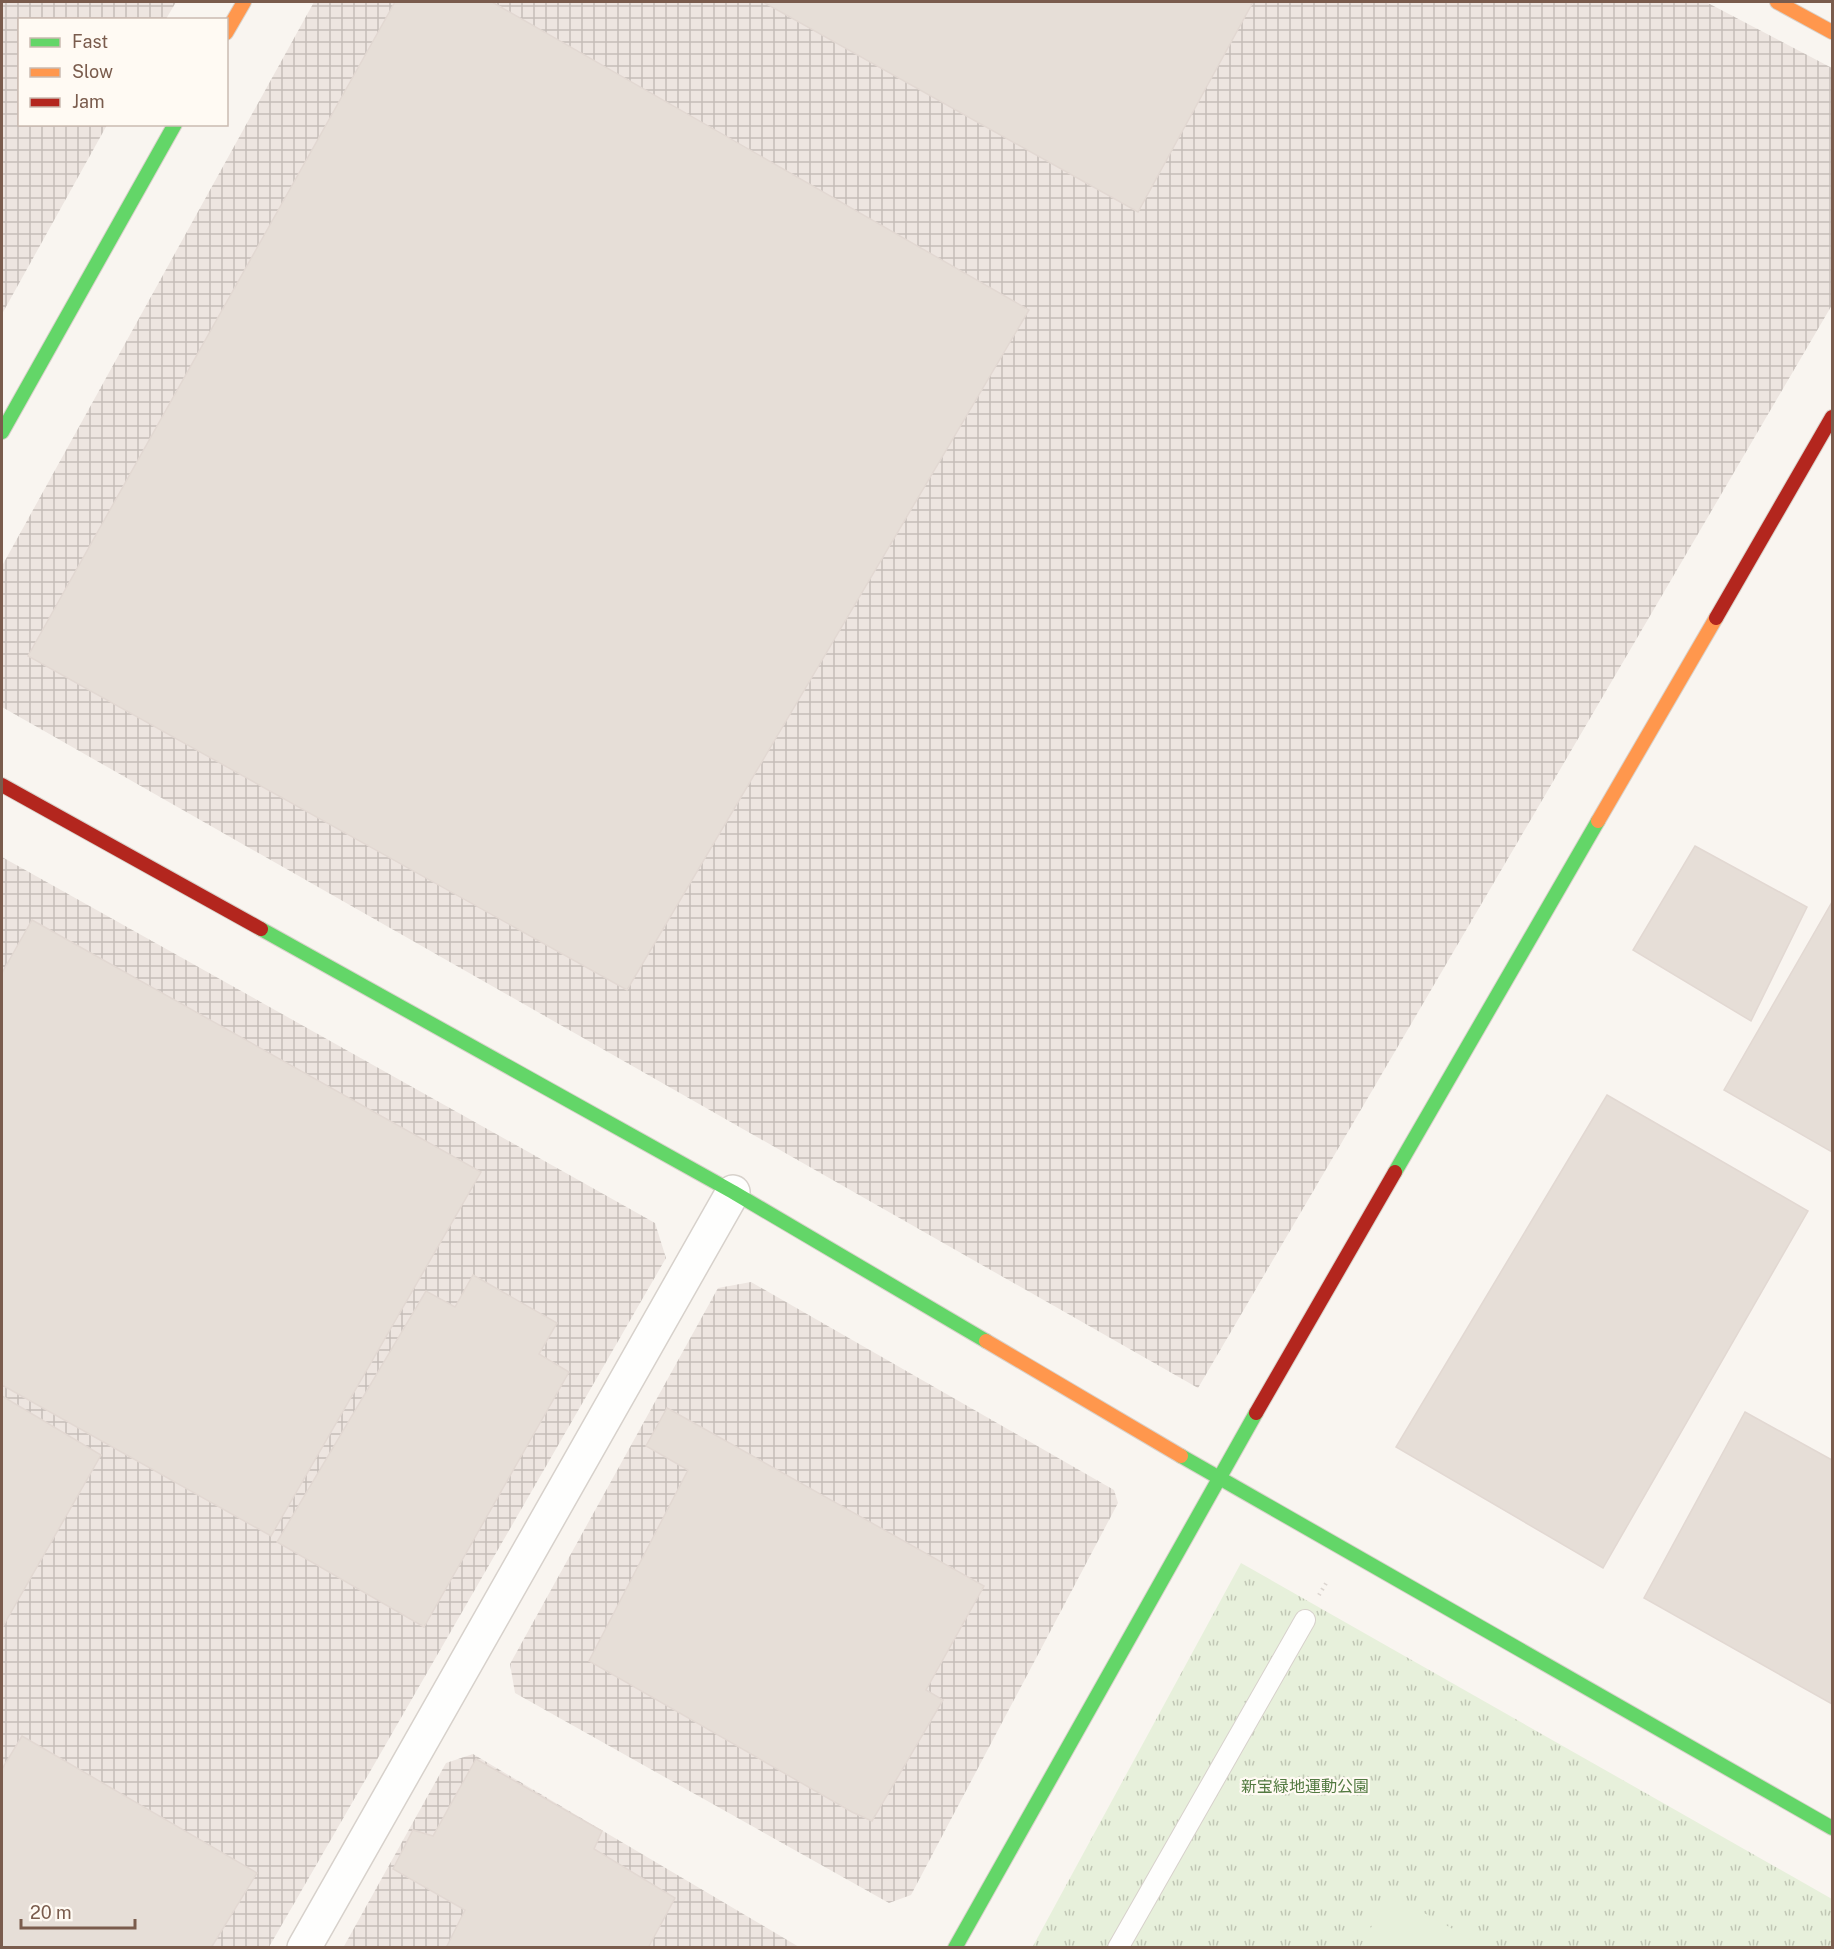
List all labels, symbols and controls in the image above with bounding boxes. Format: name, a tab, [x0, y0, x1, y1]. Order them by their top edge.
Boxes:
legend	[18, 18, 228, 126]
text: Fast	[72, 31, 108, 52]
text: Slow	[72, 61, 113, 82]
text: Jam	[72, 91, 105, 112]
park label: 新宝緑地運動公園	[1241, 1777, 1369, 1796]
scale bar	[21, 1892, 135, 1930]
text: 20 m	[30, 1902, 72, 1923]

